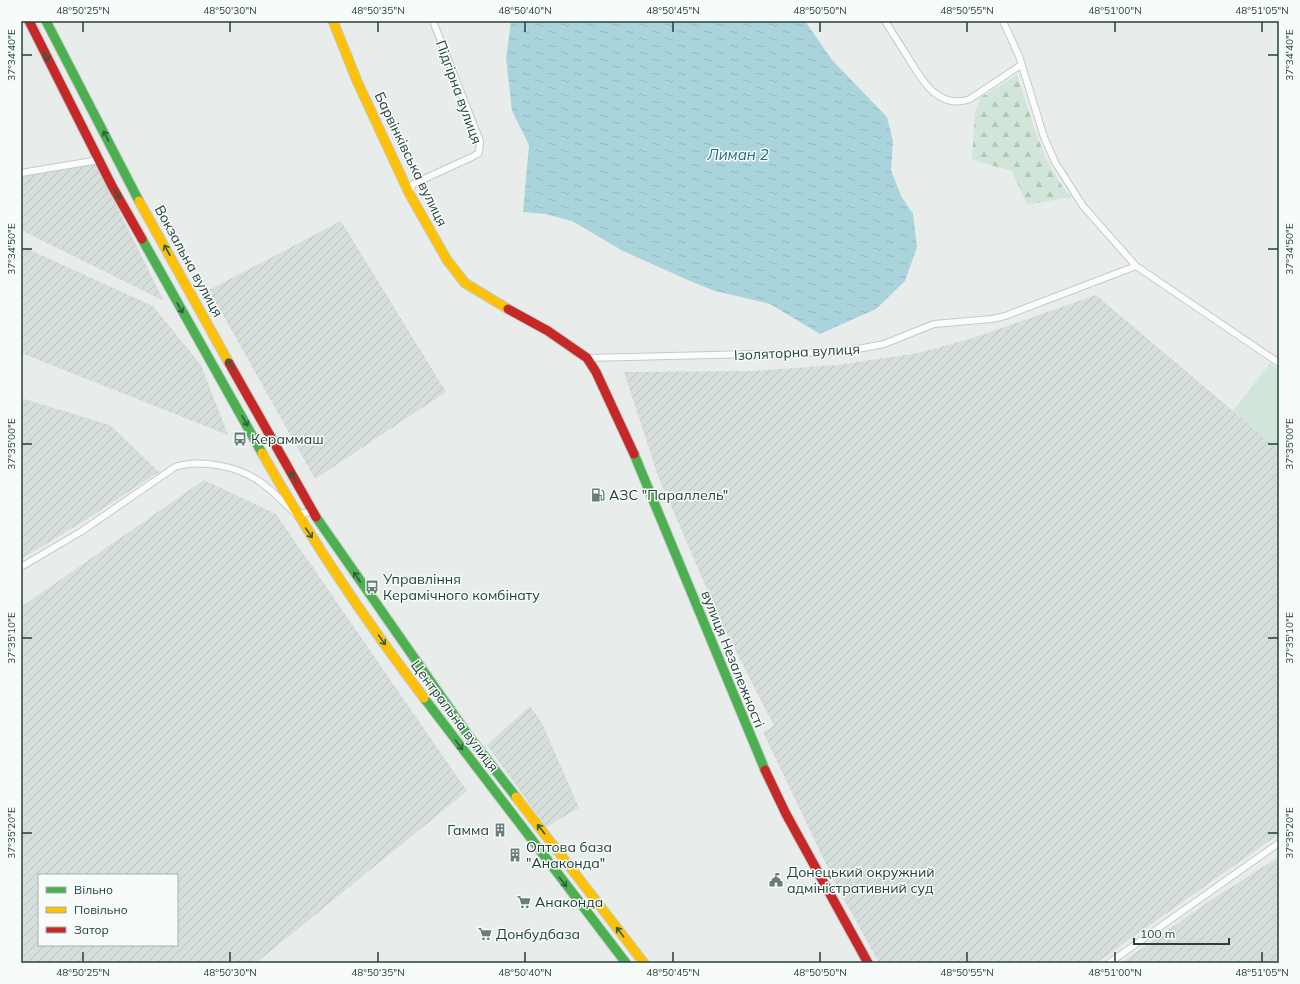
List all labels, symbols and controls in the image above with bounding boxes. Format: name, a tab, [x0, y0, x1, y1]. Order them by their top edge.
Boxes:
text: 48°50'25"N	[56, 4, 110, 17]
text: 48°50'30"N	[203, 4, 257, 17]
text: 48°50'35"N	[351, 4, 405, 17]
text: 48°50'40"N	[498, 4, 552, 17]
text: 48°50'45"N	[646, 4, 700, 17]
text: 48°50'50"N	[793, 4, 847, 17]
text: 48°50'55"N	[940, 4, 994, 17]
text: 48°51'00"N	[1088, 4, 1142, 17]
text: 48°51'05"N	[1235, 4, 1289, 17]
text: 37°34'40"E	[5, 29, 18, 81]
text: 37°34'40"E	[1283, 29, 1296, 81]
street label: Підгірна вулиця	[432, 38, 486, 146]
one-way arrow	[43, 50, 50, 62]
street label: Барвінківська вулиця	[371, 89, 451, 229]
one-way arrow	[101, 130, 109, 142]
water label: Лиман 2	[706, 145, 769, 164]
one-way arrow	[114, 188, 122, 200]
street label: Вокзальна вулиця	[151, 202, 227, 320]
text: 37°34'50"E	[5, 223, 18, 275]
text: 37°34'50"E	[1283, 223, 1296, 275]
one-way arrow	[162, 245, 170, 257]
one-way arrow	[177, 302, 184, 314]
street label: Ізоляторна вулиця	[734, 340, 860, 364]
one-way arrow	[225, 358, 233, 370]
one-way arrow	[241, 415, 249, 427]
text: 37°35'00"E	[5, 418, 18, 470]
text: 37°35'00"E	[1283, 418, 1296, 470]
place label: Кераммаш	[251, 430, 324, 448]
bus stop icon: Кераммаш	[232, 431, 248, 447]
one-way arrow	[289, 471, 297, 483]
place label: АЗС "Параллель"	[609, 486, 728, 504]
fuel station icon: АЗС "Параллель"	[590, 487, 606, 503]
one-way arrow	[305, 527, 313, 538]
place label: Управління Керамічного комбінату	[382, 570, 540, 604]
one-way arrow	[353, 572, 361, 583]
bus stop icon: Управління Керамічного комбінату	[364, 579, 380, 595]
street label: вулиця Незалежності	[697, 588, 769, 730]
text: 37°35'10"E	[5, 612, 18, 664]
text: 37°35'10"E	[1283, 612, 1296, 664]
one-way arrow	[378, 635, 386, 646]
street label: Центральна вулиця	[407, 657, 503, 775]
one-way arrow	[454, 740, 463, 751]
text: 37°35'20"E	[5, 807, 18, 859]
text: 37°35'20"E	[1283, 807, 1296, 859]
place label: Гамма	[447, 821, 489, 839]
building icon: Гамма	[492, 822, 508, 838]
one-way arrow	[537, 824, 545, 835]
place label: Оптова база "Анаконда"	[526, 838, 612, 872]
building icon: Оптова база "Анаконда"	[507, 847, 523, 863]
place label: Донецький окружний адміністративний суд	[787, 863, 935, 897]
public building icon: Донецький окружний адміністративний суд	[768, 872, 784, 888]
legend	[38, 874, 178, 946]
one-way arrow	[559, 876, 567, 887]
text: Вільно	[74, 882, 113, 897]
place label: Анаконда	[535, 893, 603, 911]
supermarket icon: Анаконда	[516, 894, 532, 910]
text: Повільно	[74, 902, 128, 917]
scale bar	[1134, 920, 1229, 946]
text: Затор	[74, 922, 109, 937]
place label: Донбудбаза	[496, 925, 580, 943]
supermarket icon: Донбудбаза	[477, 926, 493, 942]
text: 100 m	[1140, 926, 1175, 941]
one-way arrow	[616, 927, 625, 938]
text: 48°50'25"N	[56, 966, 110, 979]
text: 48°50'30"N	[203, 966, 257, 979]
text: 48°50'35"N	[351, 966, 405, 979]
text: 48°50'40"N	[498, 966, 552, 979]
text: 48°50'45"N	[646, 966, 700, 979]
text: 48°50'50"N	[793, 966, 847, 979]
text: 48°50'55"N	[940, 966, 994, 979]
text: 48°51'00"N	[1088, 966, 1142, 979]
text: 48°51'05"N	[1235, 966, 1289, 979]

